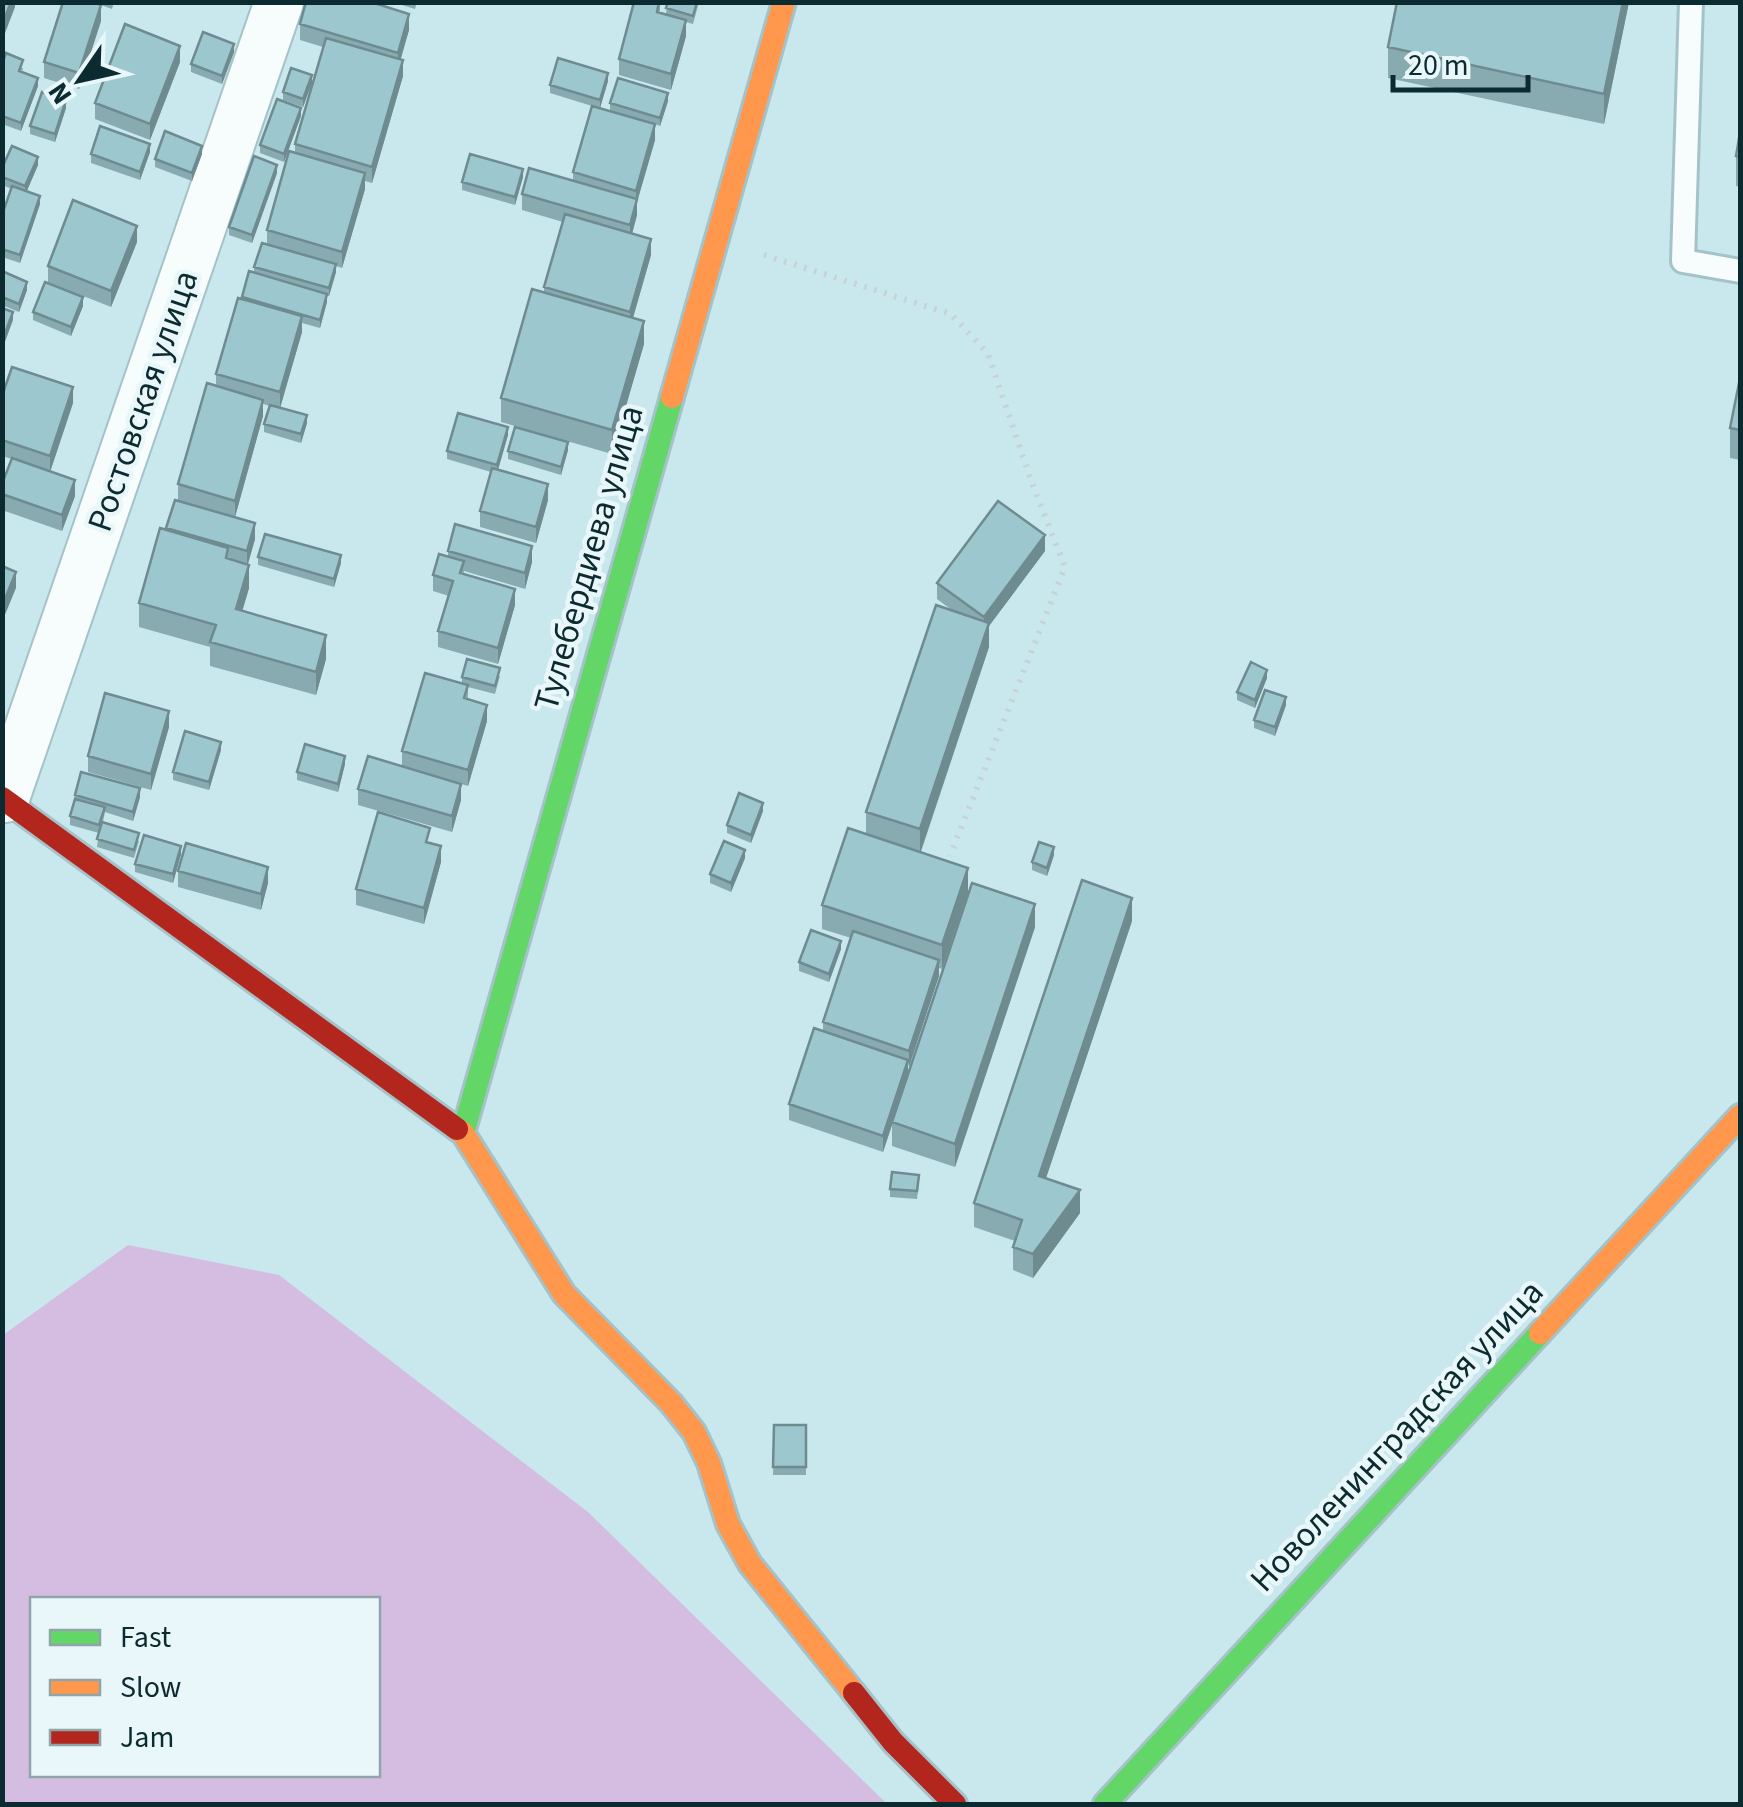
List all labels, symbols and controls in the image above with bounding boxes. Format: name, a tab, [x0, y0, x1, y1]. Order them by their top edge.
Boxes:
north arrow	[30, 30, 130, 130]
scale bar	[1393, 30, 1528, 92]
text: 20 m	[1408, 44, 1469, 87]
text: N	[38, 75, 82, 112]
street label: Ростовская улица	[75, 264, 211, 538]
street label: Тулебердиева улица	[521, 400, 657, 716]
street label: Новоленинградская улица	[1239, 1269, 1555, 1603]
legend	[30, 1597, 380, 1777]
text: Fast	[120, 1616, 171, 1659]
text: Slow	[120, 1666, 181, 1709]
text: Jam	[120, 1716, 174, 1759]

